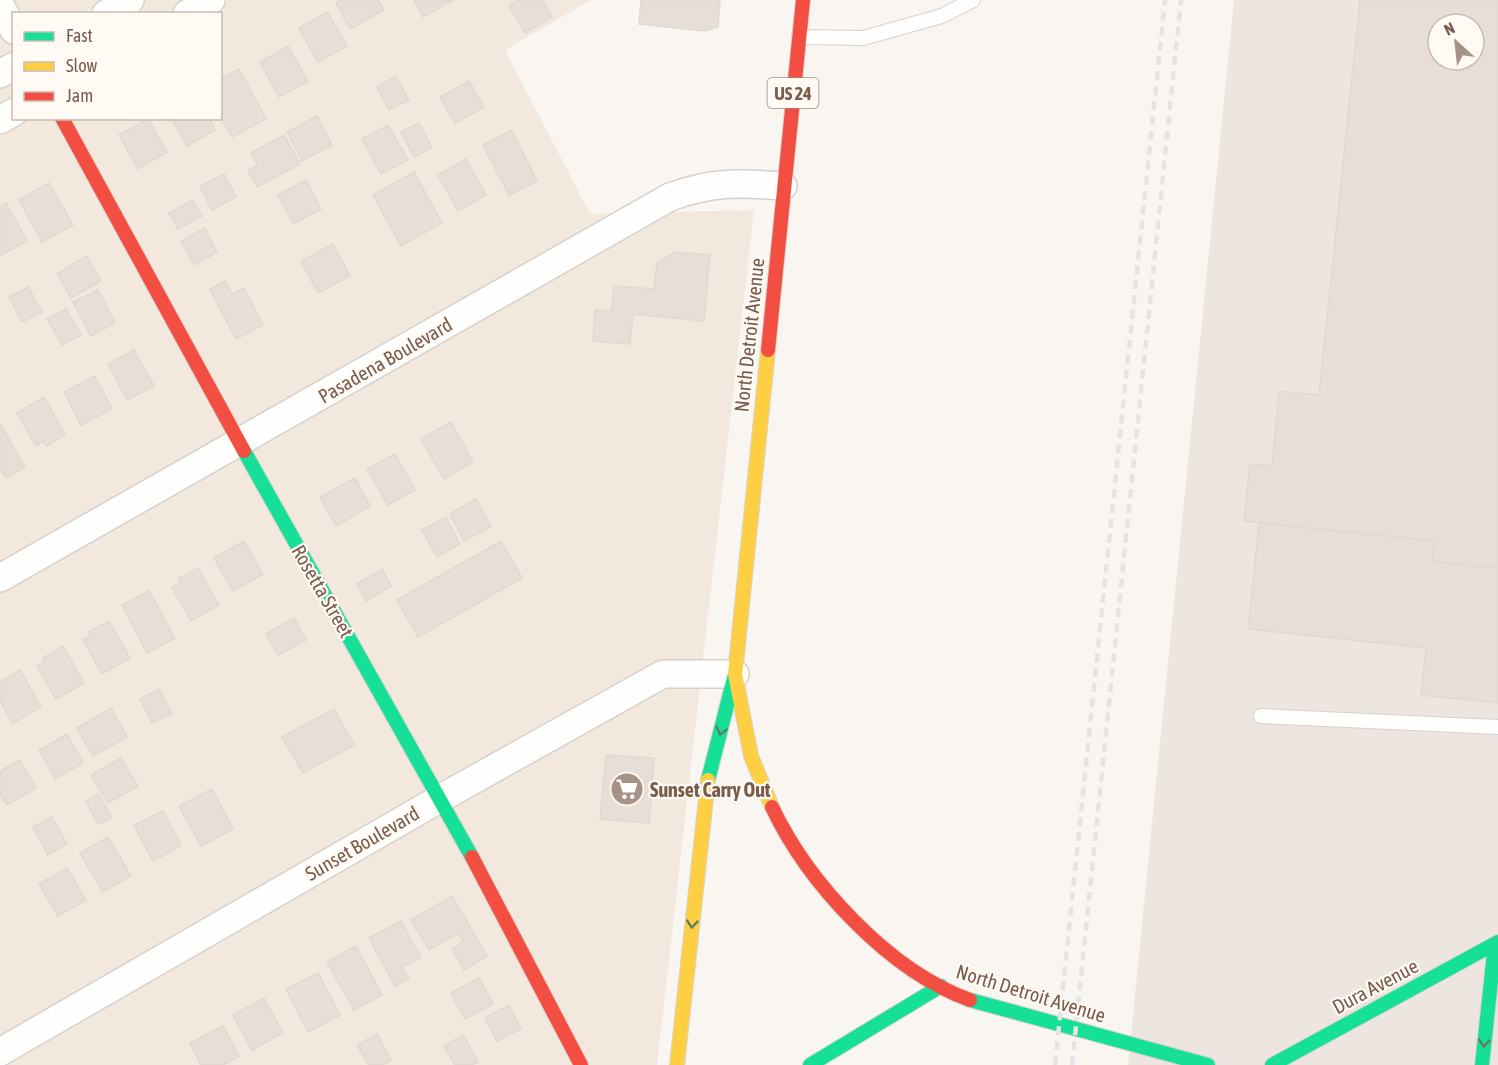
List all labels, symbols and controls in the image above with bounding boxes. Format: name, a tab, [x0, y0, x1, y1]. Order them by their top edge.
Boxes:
legend	[12, 12, 222, 120]
north arrow	[1426, 12, 1486, 72]
text: N	[1441, 18, 1457, 39]
text: Fast	[66, 25, 93, 46]
text: Slow	[66, 55, 97, 76]
road number: US 24	[768, 78, 818, 108]
text: Jam	[66, 85, 93, 106]
street label: North Detroit Avenue	[729, 257, 769, 413]
street label: Pasadena Boulevard	[314, 312, 456, 408]
street label: Rosetta Street	[287, 541, 359, 642]
one-way arrow	[715, 726, 728, 736]
supermarket icon: Sunset Carry Out	[609, 771, 645, 807]
place label: Sunset Carry Out	[650, 778, 771, 801]
street label: Sunset Boulevard	[301, 801, 423, 885]
one-way arrow	[686, 919, 699, 928]
street label: Dura Avenue	[1328, 954, 1422, 1018]
street label: North Detroit Avenue	[954, 959, 1108, 1027]
one-way arrow	[1479, 1039, 1491, 1048]

